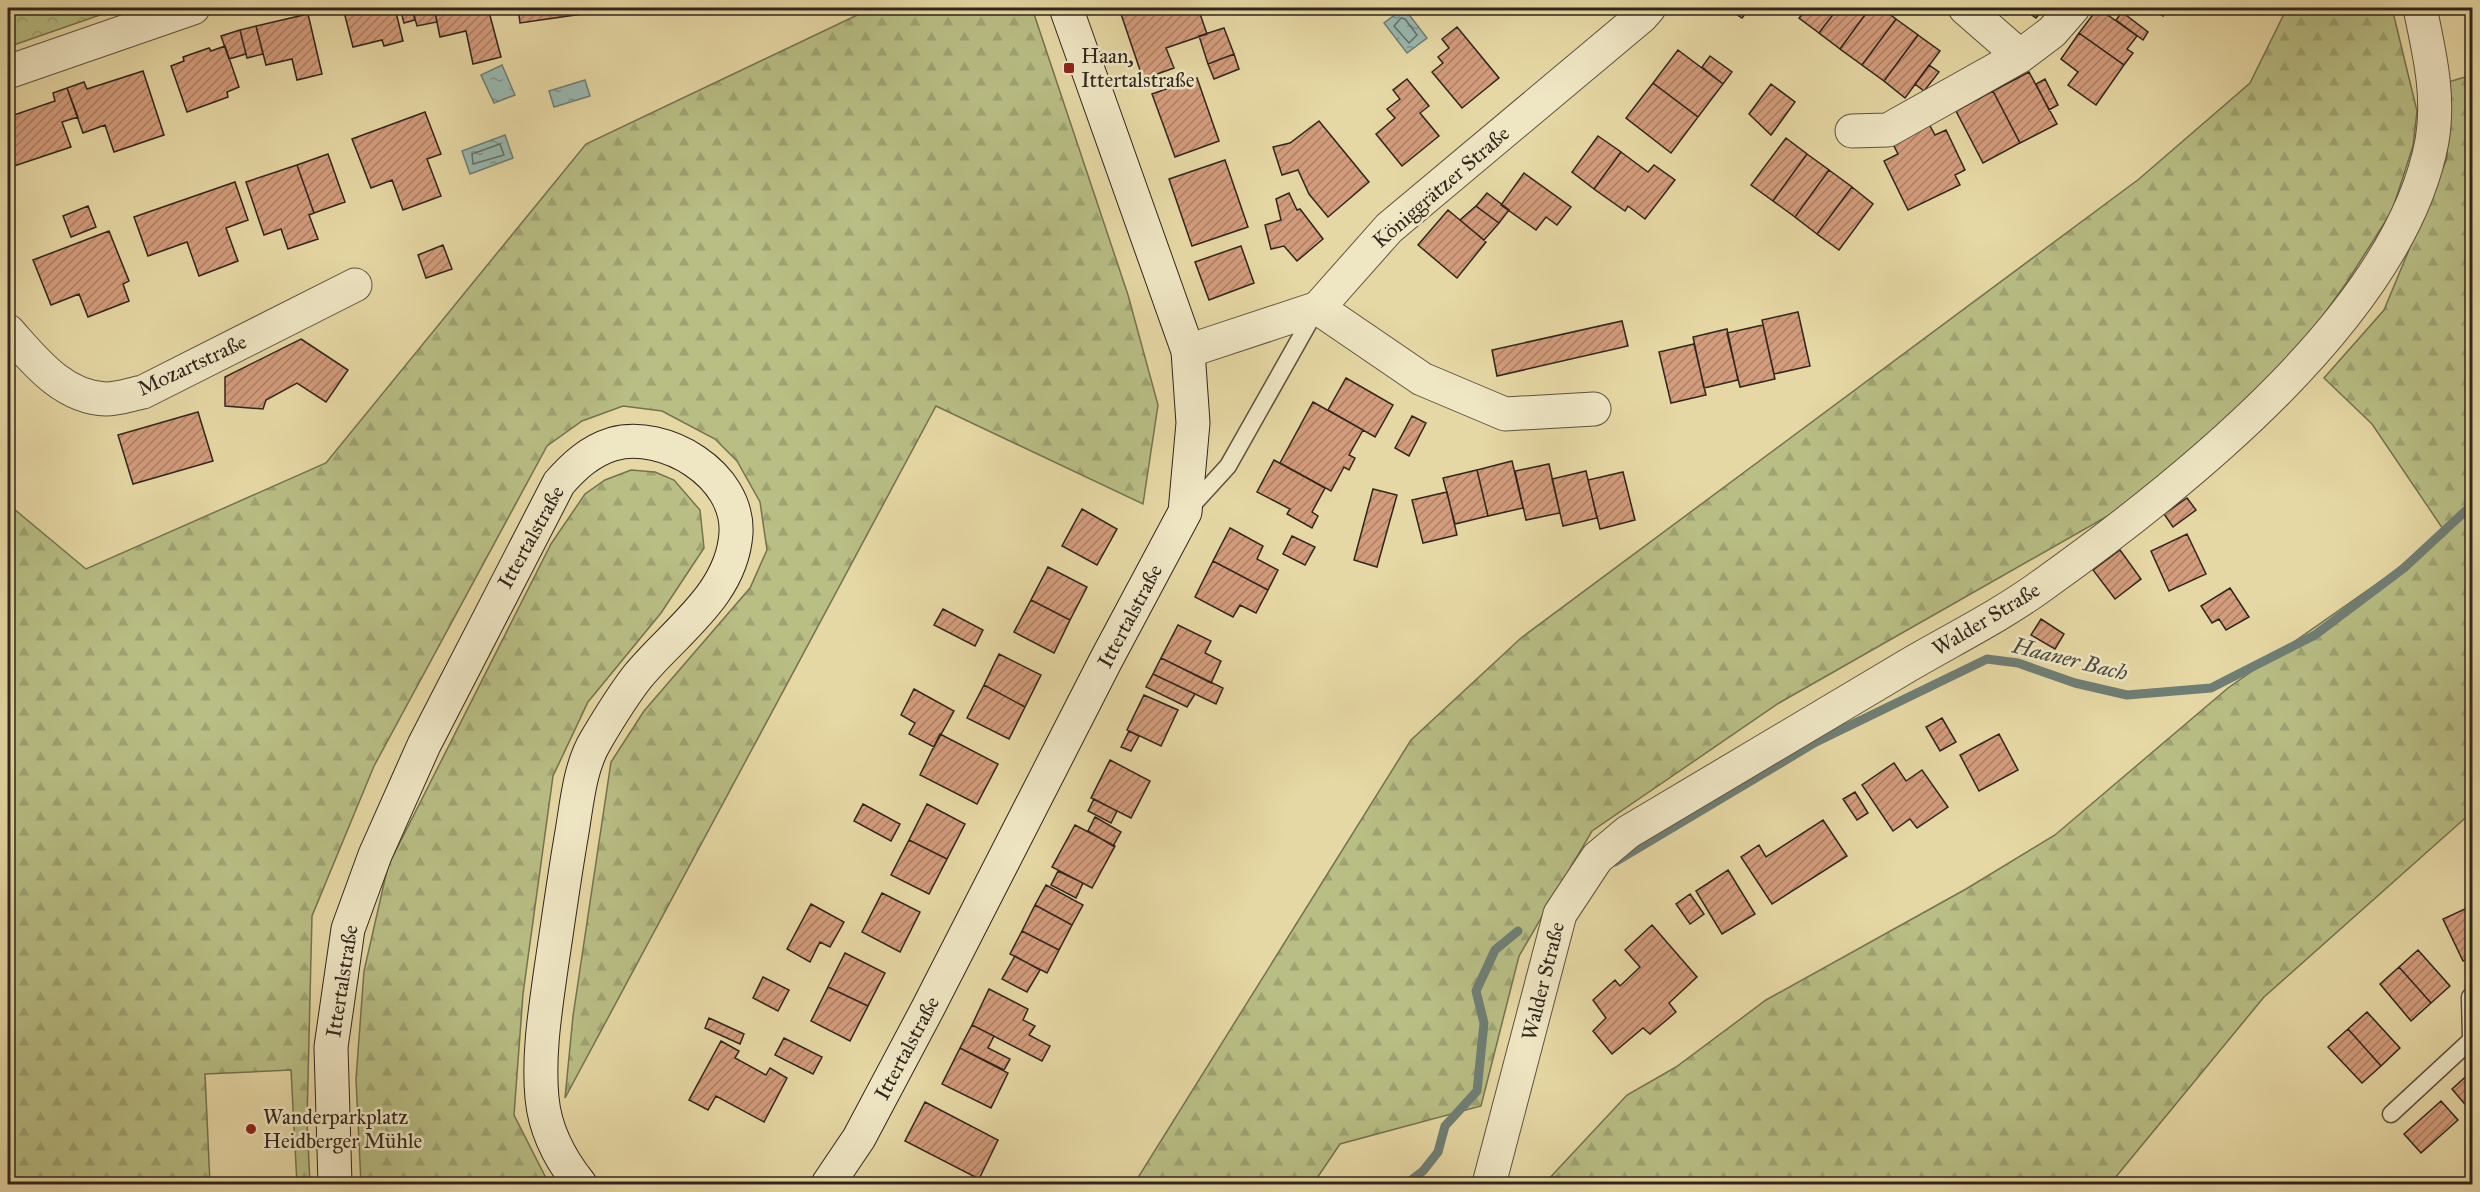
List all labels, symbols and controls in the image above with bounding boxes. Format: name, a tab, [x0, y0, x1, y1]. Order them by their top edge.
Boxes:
place label: Haan, Ittertalstraße	[1081, 43, 1195, 93]
marker: Haan, Ittertalstraße	[1062, 61, 1076, 75]
street label: Königgrätzer Straße	[1367, 120, 1515, 254]
street label: Mozartstraße	[133, 328, 251, 402]
street label: Ittertalstraße	[492, 481, 570, 593]
street label: Ittertalstraße	[1092, 560, 1168, 672]
street label: Walder Straße	[1927, 577, 2045, 661]
water label: Haaner Bach	[2009, 631, 2131, 686]
street label: Walder Straße	[1516, 919, 1570, 1043]
street label: Ittertalstraße	[320, 923, 364, 1039]
street label: Ittertalstraße	[869, 992, 945, 1104]
place label: Wanderparkplatz Heidberger Mühle	[263, 1104, 423, 1154]
marker: Wanderparkplatz Heidberger Mühle	[244, 1122, 258, 1136]

